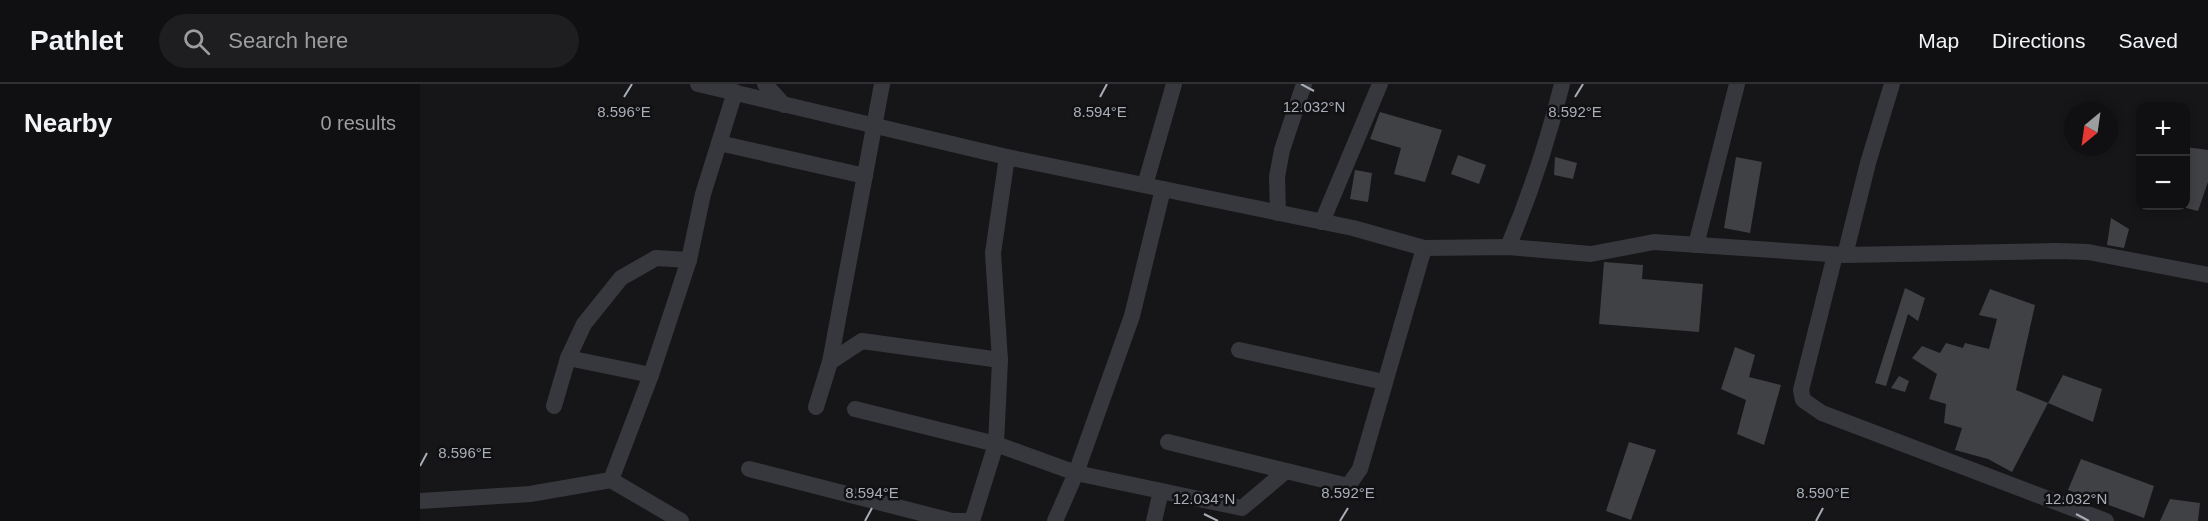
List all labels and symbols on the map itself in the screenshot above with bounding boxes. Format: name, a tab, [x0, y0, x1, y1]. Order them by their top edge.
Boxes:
text: 12.032°N	[1283, 98, 1345, 115]
north arrow	[2064, 102, 2118, 156]
text: 8.596°E	[597, 103, 651, 120]
text: 8.594°E	[1073, 103, 1127, 120]
text: 8.592°E	[1548, 103, 1602, 120]
text: 8.596°E	[438, 444, 492, 461]
text: 8.594°E	[845, 484, 899, 501]
text: 8.592°E	[1321, 484, 1375, 501]
text: 8.590°E	[1796, 484, 1850, 501]
text: 12.034°N	[1173, 490, 1235, 507]
text: 12.032°N	[2045, 490, 2107, 507]

